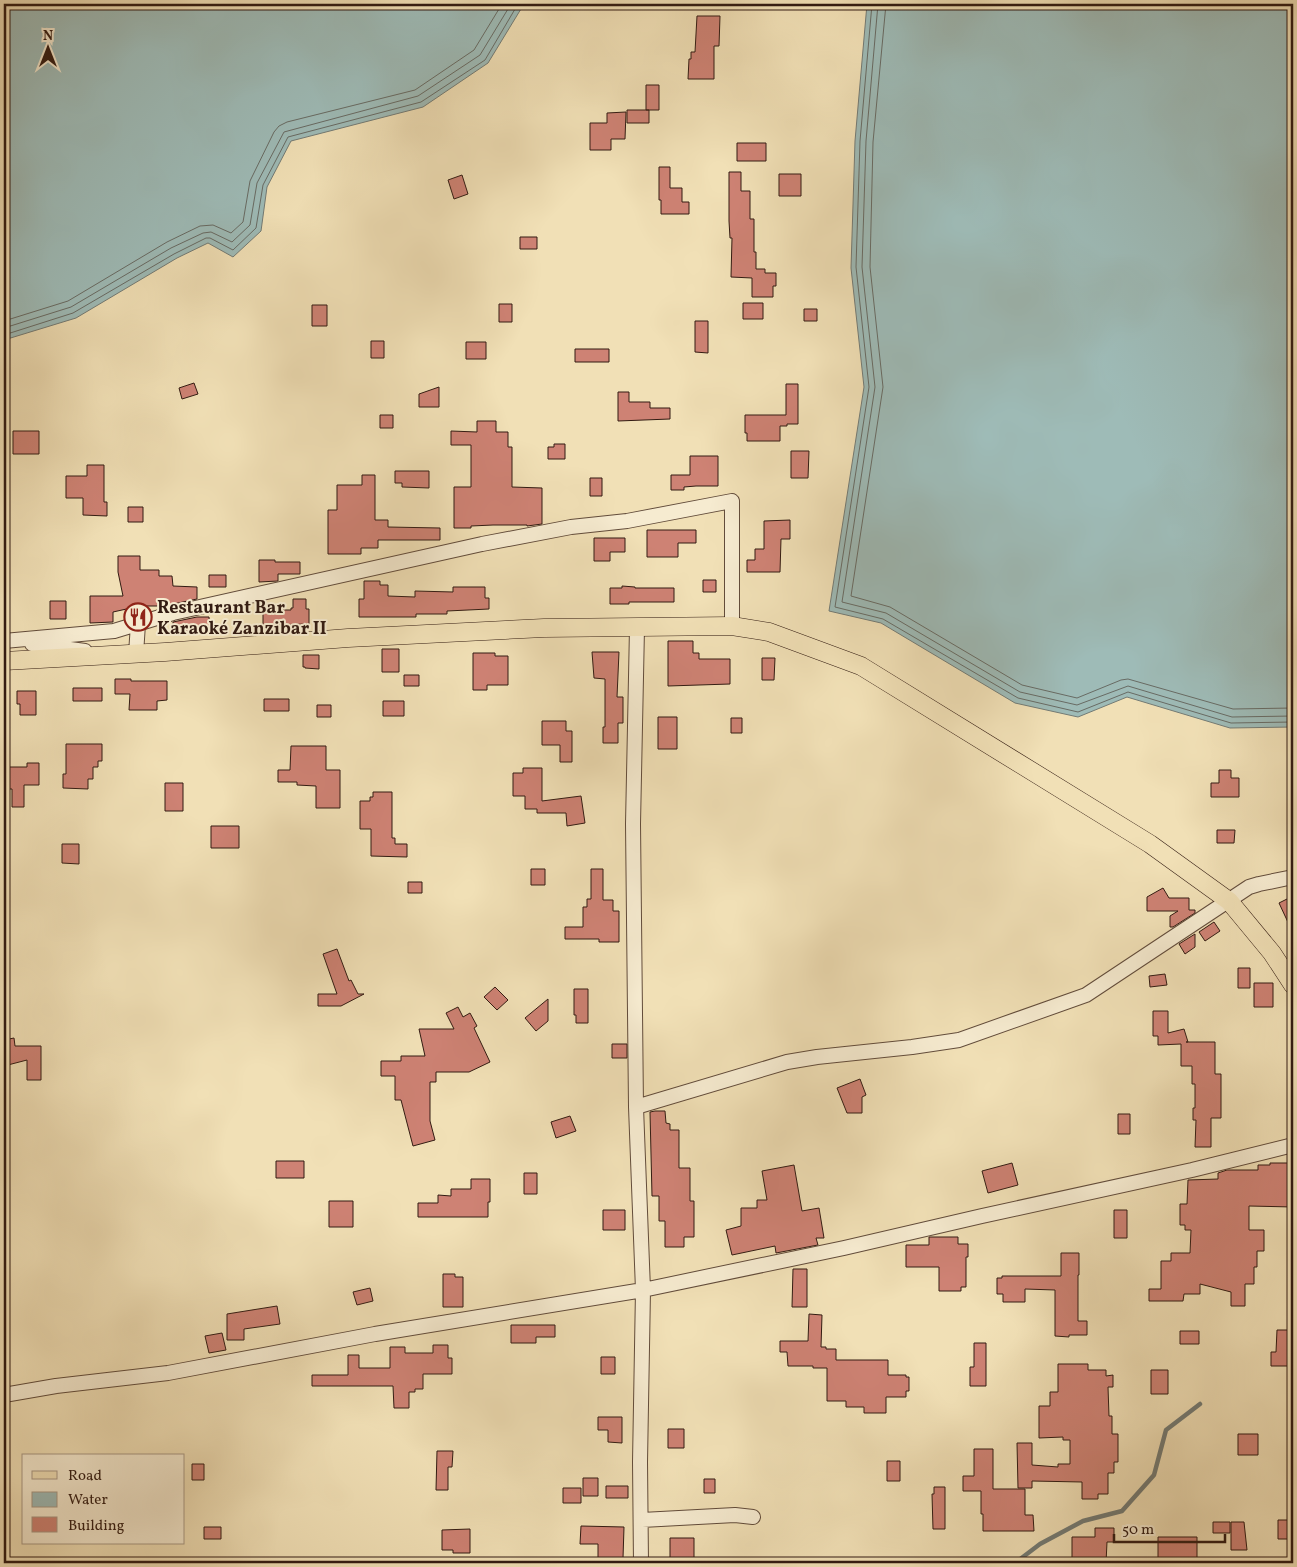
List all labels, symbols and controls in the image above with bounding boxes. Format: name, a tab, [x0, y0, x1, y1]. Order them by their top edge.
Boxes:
north arrow	[22, 22, 72, 72]
text: N	[43, 27, 53, 46]
place label: Restaurant Bar Karaoké Zanzibar II	[157, 596, 327, 642]
restaurant icon: Restaurant Bar Karaoké Zanzibar II	[123, 602, 153, 632]
legend	[22, 1454, 185, 1544]
text: Road	[68, 1466, 102, 1487]
text: Water	[68, 1490, 108, 1511]
scale bar	[1114, 1512, 1226, 1544]
text: Building	[68, 1516, 125, 1537]
text: 50 m	[1122, 1520, 1154, 1541]

